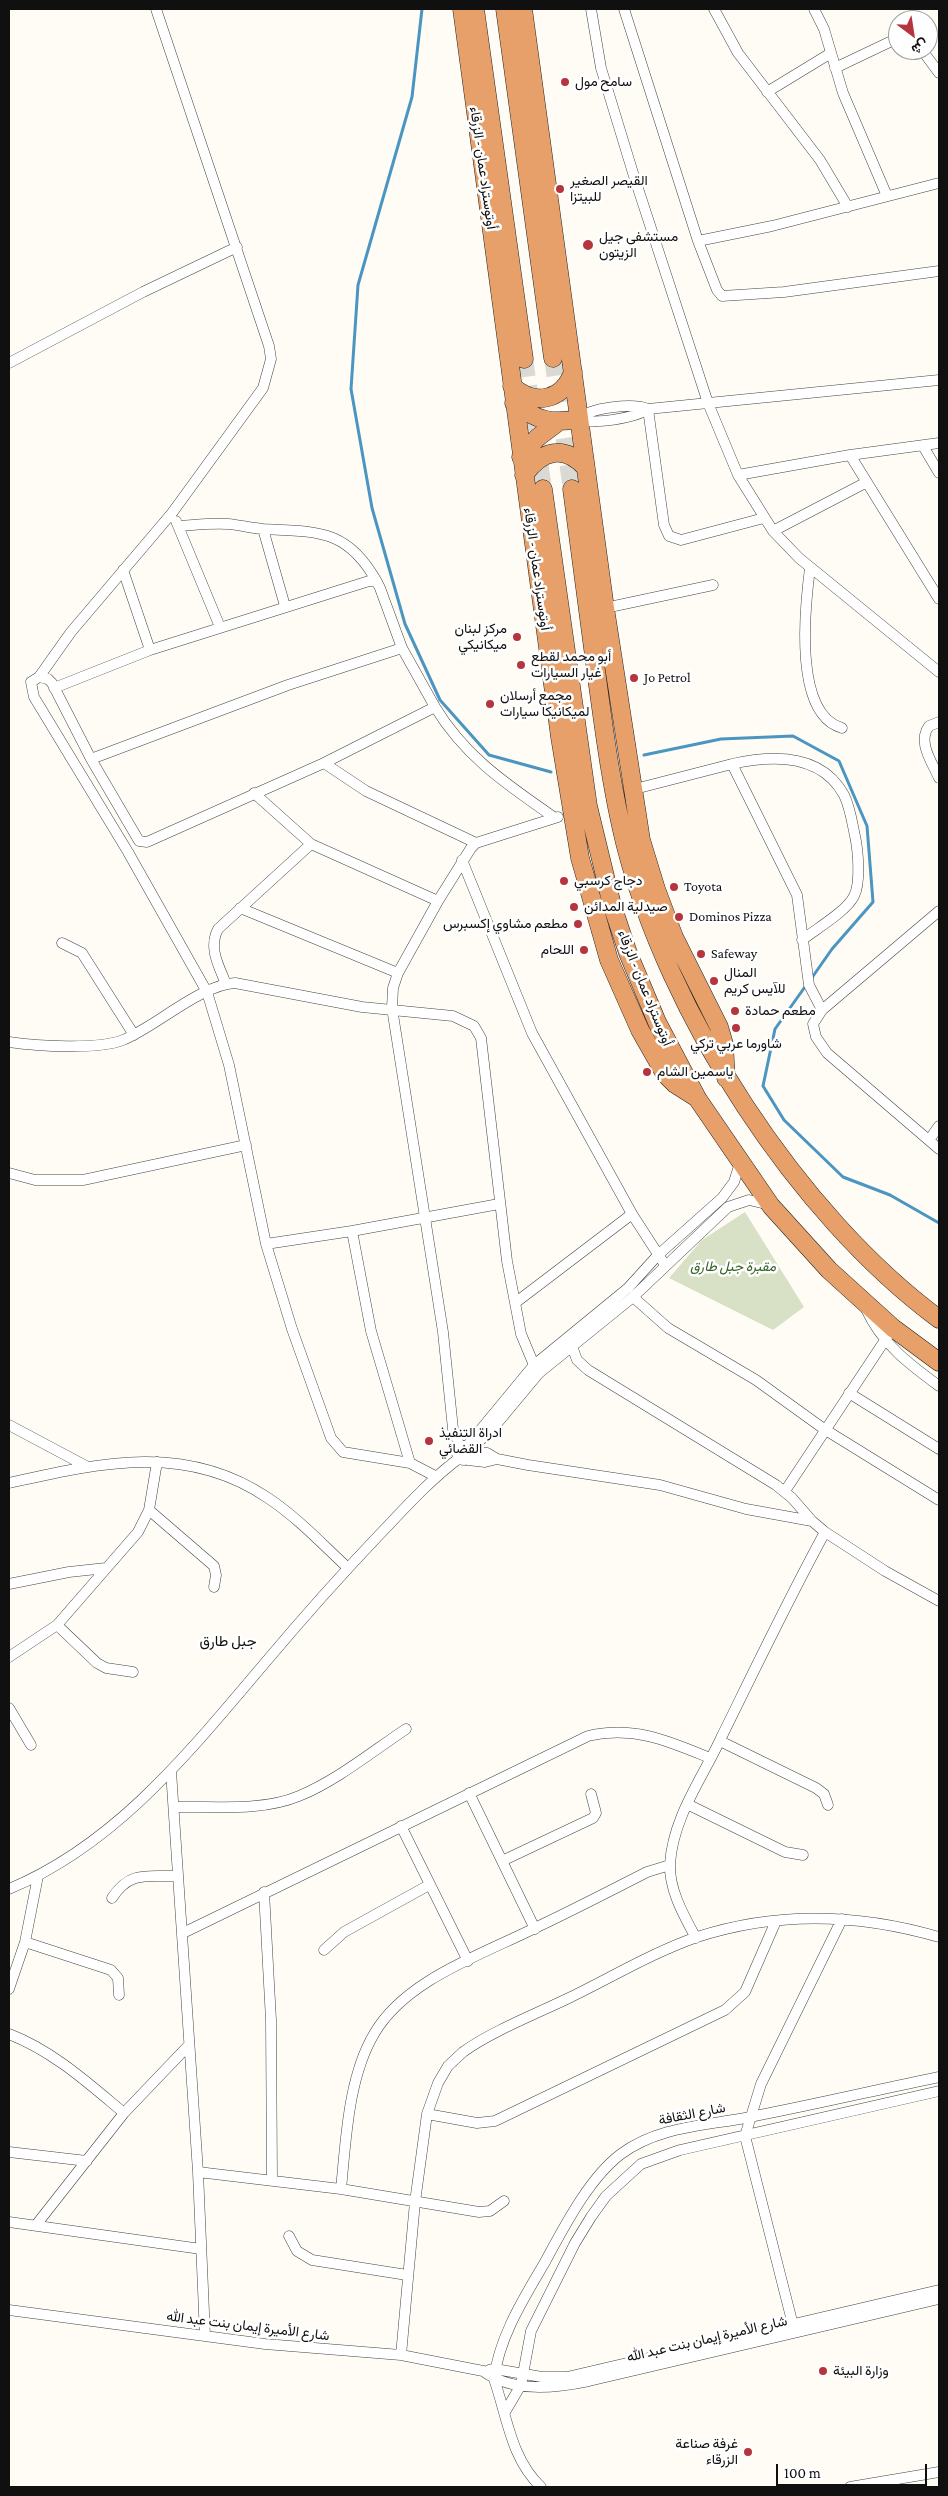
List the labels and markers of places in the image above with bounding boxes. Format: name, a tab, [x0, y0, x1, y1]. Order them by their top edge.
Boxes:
place label: سامح مول	[575, 74, 632, 90]
marker: سامح مول	[559, 76, 571, 88]
place label: القيصر الصغير للبيتزا	[570, 173, 648, 206]
marker: القيصر الصغير للبيتزا	[554, 183, 566, 195]
place label: مستشفى جيل الزيتون	[599, 229, 678, 262]
marker: مستشفى جيل الزيتون	[581, 238, 595, 252]
place label: مركز لبنان ميكانيكي	[454, 621, 507, 654]
marker: مركز لبنان ميكانيكي	[511, 631, 523, 643]
place label: أبو محمد لقطع غيار السيارات	[531, 649, 611, 682]
marker: أبو محمد لقطع غيار السيارات	[515, 659, 527, 671]
place label: Jo Petrol	[644, 670, 691, 686]
marker: Jo Petrol	[628, 672, 640, 684]
place label: مجمع أرسلان لميكانيكا سيارات	[500, 688, 590, 720]
marker: مجمع أرسلان لميكانيكا سيارات	[484, 698, 496, 710]
place label: دجاج كرسبي	[574, 873, 643, 889]
marker: دجاج كرسبي	[558, 875, 570, 887]
place label: Toyota	[684, 879, 722, 895]
marker: Toyota	[668, 881, 680, 893]
place label: صيدلية المدائن	[584, 899, 668, 915]
marker: صيدلية المدائن	[568, 901, 580, 913]
place label: Dominos Pizza	[689, 909, 772, 925]
marker: Dominos Pizza	[673, 911, 685, 923]
place label: مطعم مشاوي إكسبرس	[443, 916, 568, 932]
marker: مطعم مشاوي إكسبرس	[572, 918, 584, 930]
place label: اللحام	[541, 942, 574, 958]
marker: اللحام	[578, 944, 590, 956]
place label: Safeway	[711, 946, 757, 962]
marker: Safeway	[695, 948, 707, 960]
place label: المنال للآيس كريم	[724, 965, 786, 998]
marker: المنال للآيس كريم	[708, 975, 720, 987]
place label: مطعم حمادة	[745, 1003, 816, 1019]
marker: مطعم حمادة	[729, 1005, 741, 1017]
marker: شاورما عربي تركي	[730, 1022, 742, 1034]
place label: شاورما عربي تركي	[690, 1036, 782, 1052]
place label: ياسمين الشام	[657, 1064, 733, 1080]
marker: ياسمين الشام	[641, 1066, 653, 1078]
place label: ادراة التنفيذ القضائي	[439, 1425, 502, 1458]
marker: ادراة التنفيذ القضائي	[423, 1435, 435, 1447]
place label: وزارة البيئة	[833, 2363, 889, 2379]
marker: وزارة البيئة	[817, 2365, 829, 2377]
place label: غرفة صناعة الزرقاء	[675, 2436, 738, 2468]
marker: غرفة صناعة الزرقاء	[742, 2446, 754, 2458]

